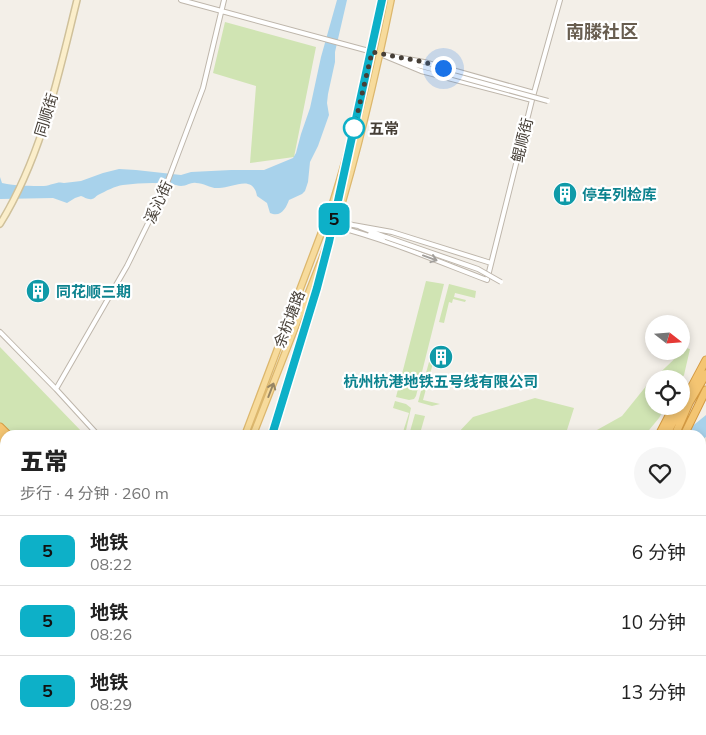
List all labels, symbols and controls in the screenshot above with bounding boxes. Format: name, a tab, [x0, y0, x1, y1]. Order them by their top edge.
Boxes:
district label: 南滕社区	[566, 20, 638, 43]
your location	[431, 56, 456, 81]
street label: 同顺街	[30, 91, 62, 139]
street label: 鲲顺街	[507, 116, 537, 164]
marker: 五常	[343, 117, 365, 139]
place label: 五常	[369, 119, 399, 138]
street label: 溪沁街	[140, 178, 176, 226]
building icon: 停车列检库	[552, 181, 578, 207]
place label: 停车列检库	[582, 185, 657, 204]
line badge: 5	[318, 203, 350, 235]
text: 5	[329, 207, 339, 230]
one-way arrow	[422, 254, 437, 264]
building icon: 同花顺三期	[25, 278, 51, 304]
place label: 同花顺三期	[56, 282, 131, 301]
street label: 余杭塘路	[269, 288, 309, 350]
north arrow	[645, 315, 690, 360]
map controls	[645, 315, 690, 415]
building icon: 杭州杭港地铁五号线有限公司	[428, 344, 454, 370]
button: locate	[645, 370, 690, 415]
place label: 杭州杭港地铁五号线有限公司	[343, 372, 539, 391]
one-way arrow	[267, 382, 276, 398]
text: 五常	[20, 446, 68, 476]
button: heart	[634, 447, 686, 499]
text: 步行 · 4 分钟 · 260 m	[20, 483, 169, 503]
text: 地铁	[90, 530, 128, 554]
text: 5	[42, 539, 53, 562]
text: 6 分钟	[632, 540, 686, 564]
text: 08:22	[90, 554, 132, 574]
text: 地铁	[90, 600, 128, 624]
text: 5	[42, 609, 53, 632]
text: 10 分钟	[620, 610, 686, 634]
text: 08:26	[90, 624, 132, 644]
text: 地铁	[90, 670, 128, 694]
text: 5	[42, 679, 53, 702]
text: 13 分钟	[620, 680, 686, 704]
text: 08:29	[90, 694, 132, 714]

